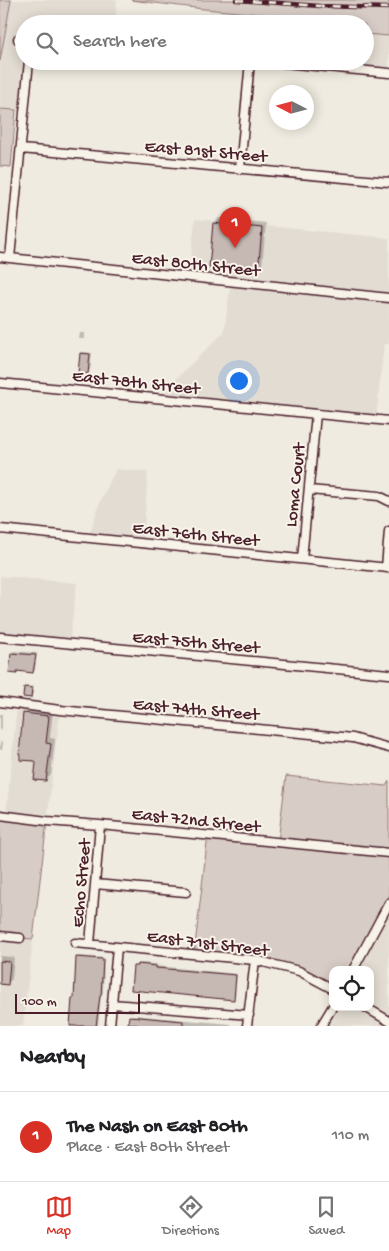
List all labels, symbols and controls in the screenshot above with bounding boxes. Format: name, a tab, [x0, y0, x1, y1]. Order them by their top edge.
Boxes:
search box	[15, 15, 374, 70]
icon: search	[33, 29, 61, 57]
text: Search here	[73, 31, 167, 54]
north arrow	[269, 85, 314, 130]
street label: East 81st Street	[144, 137, 270, 168]
pin: 1	[219, 207, 251, 248]
street label: East 80th Street	[131, 248, 263, 283]
street label: East 78th Street	[71, 366, 202, 401]
your location	[226, 368, 252, 394]
street label: Loma Court	[282, 441, 312, 528]
street label: East 76th Street	[131, 518, 262, 553]
street label: East 75th Street	[131, 627, 262, 660]
street label: East 74th Street	[132, 695, 261, 727]
street label: East 72nd Street	[130, 804, 263, 839]
street label: Echo Street	[68, 837, 97, 928]
street label: East 71st Street	[146, 927, 271, 963]
map controls	[329, 966, 374, 1011]
button: locate	[329, 966, 374, 1011]
scale bar	[15, 991, 140, 1014]
text: 100 m	[22, 994, 57, 1011]
text: Nearby	[20, 1046, 85, 1071]
text: The Nash on East 80th	[67, 1116, 248, 1139]
text: 1	[33, 1127, 39, 1146]
text: 110 m	[332, 1127, 369, 1146]
text: Place · East 80th Street	[67, 1139, 229, 1158]
tab: Map	[45, 1193, 73, 1240]
tab: Directions	[162, 1193, 219, 1240]
tab: Saved	[308, 1193, 344, 1240]

